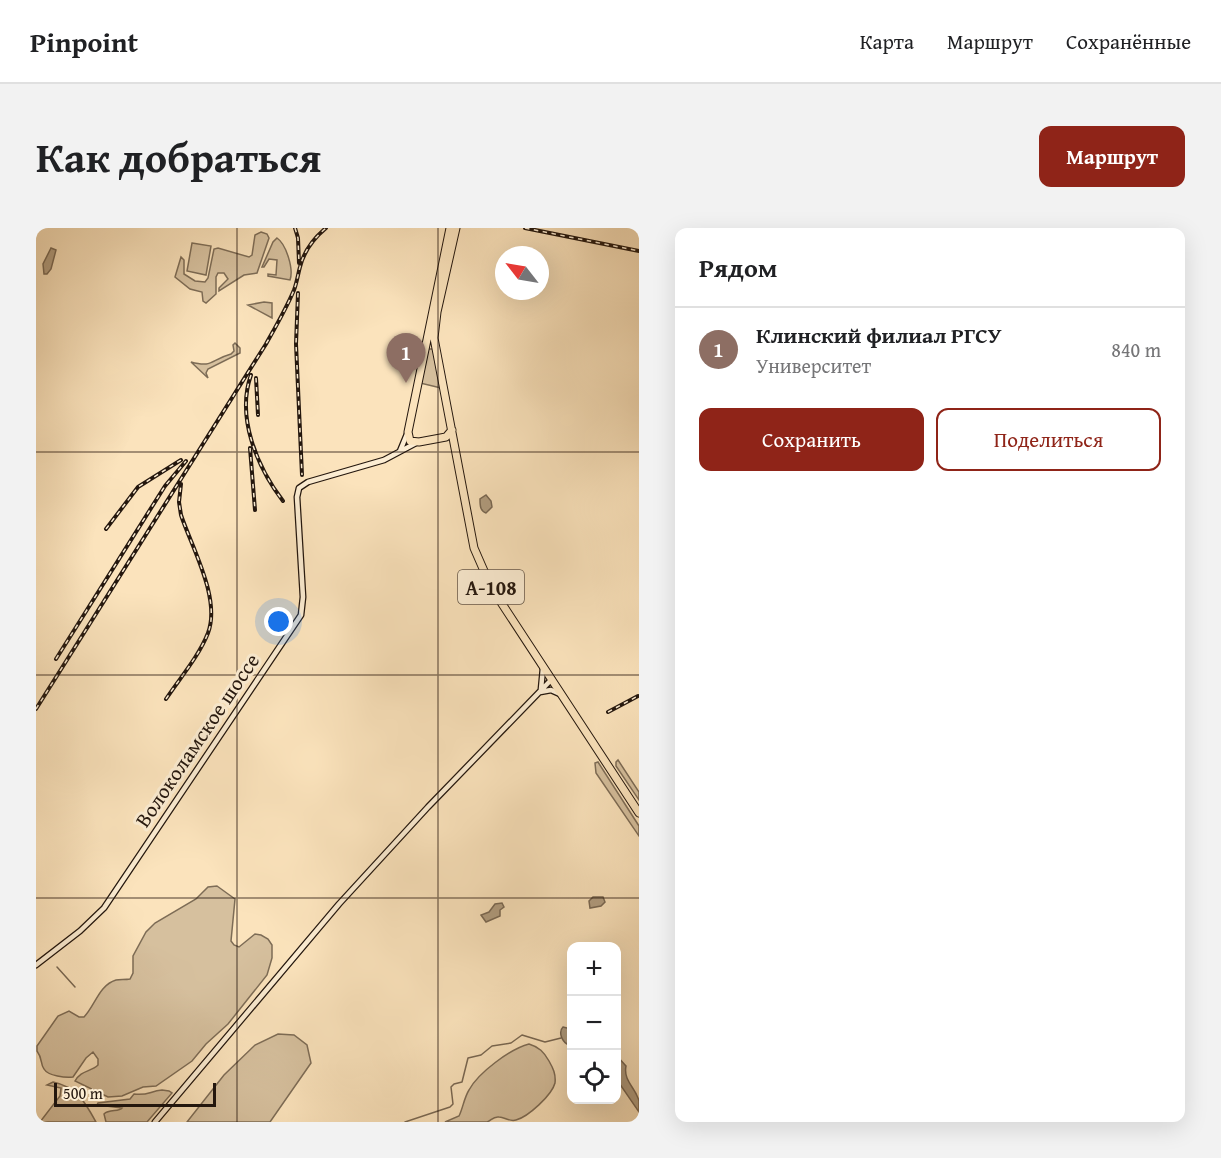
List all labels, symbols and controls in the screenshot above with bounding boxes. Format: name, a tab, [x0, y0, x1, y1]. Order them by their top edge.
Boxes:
text: Pinpoint	[30, 21, 138, 62]
text: Карта	[860, 26, 914, 57]
text: Маршрут	[947, 26, 1033, 57]
text: Сохранённые	[1066, 26, 1191, 57]
text: Как добраться	[36, 126, 321, 187]
button: Маршрут	[1039, 126, 1185, 187]
north arrow	[495, 246, 549, 300]
text: Рядом	[699, 248, 777, 287]
text: Клинский филиал РГСУ	[756, 319, 1001, 351]
pin: 1	[386, 334, 425, 383]
text: 1	[713, 335, 724, 364]
text: 840 m	[1111, 335, 1161, 364]
text: Университет	[756, 351, 871, 380]
button: Сохранить	[699, 408, 924, 471]
button: Поделиться	[936, 408, 1161, 471]
road number: А-108	[458, 570, 524, 604]
your location	[264, 607, 293, 636]
street label: Волоколамское шоссе	[127, 647, 267, 833]
map controls	[567, 942, 621, 1104]
button: +	[567, 942, 621, 996]
button: −	[567, 996, 621, 1050]
button: locate	[567, 1050, 621, 1104]
scale bar	[54, 1080, 216, 1108]
text: 500 m	[63, 1081, 103, 1105]

